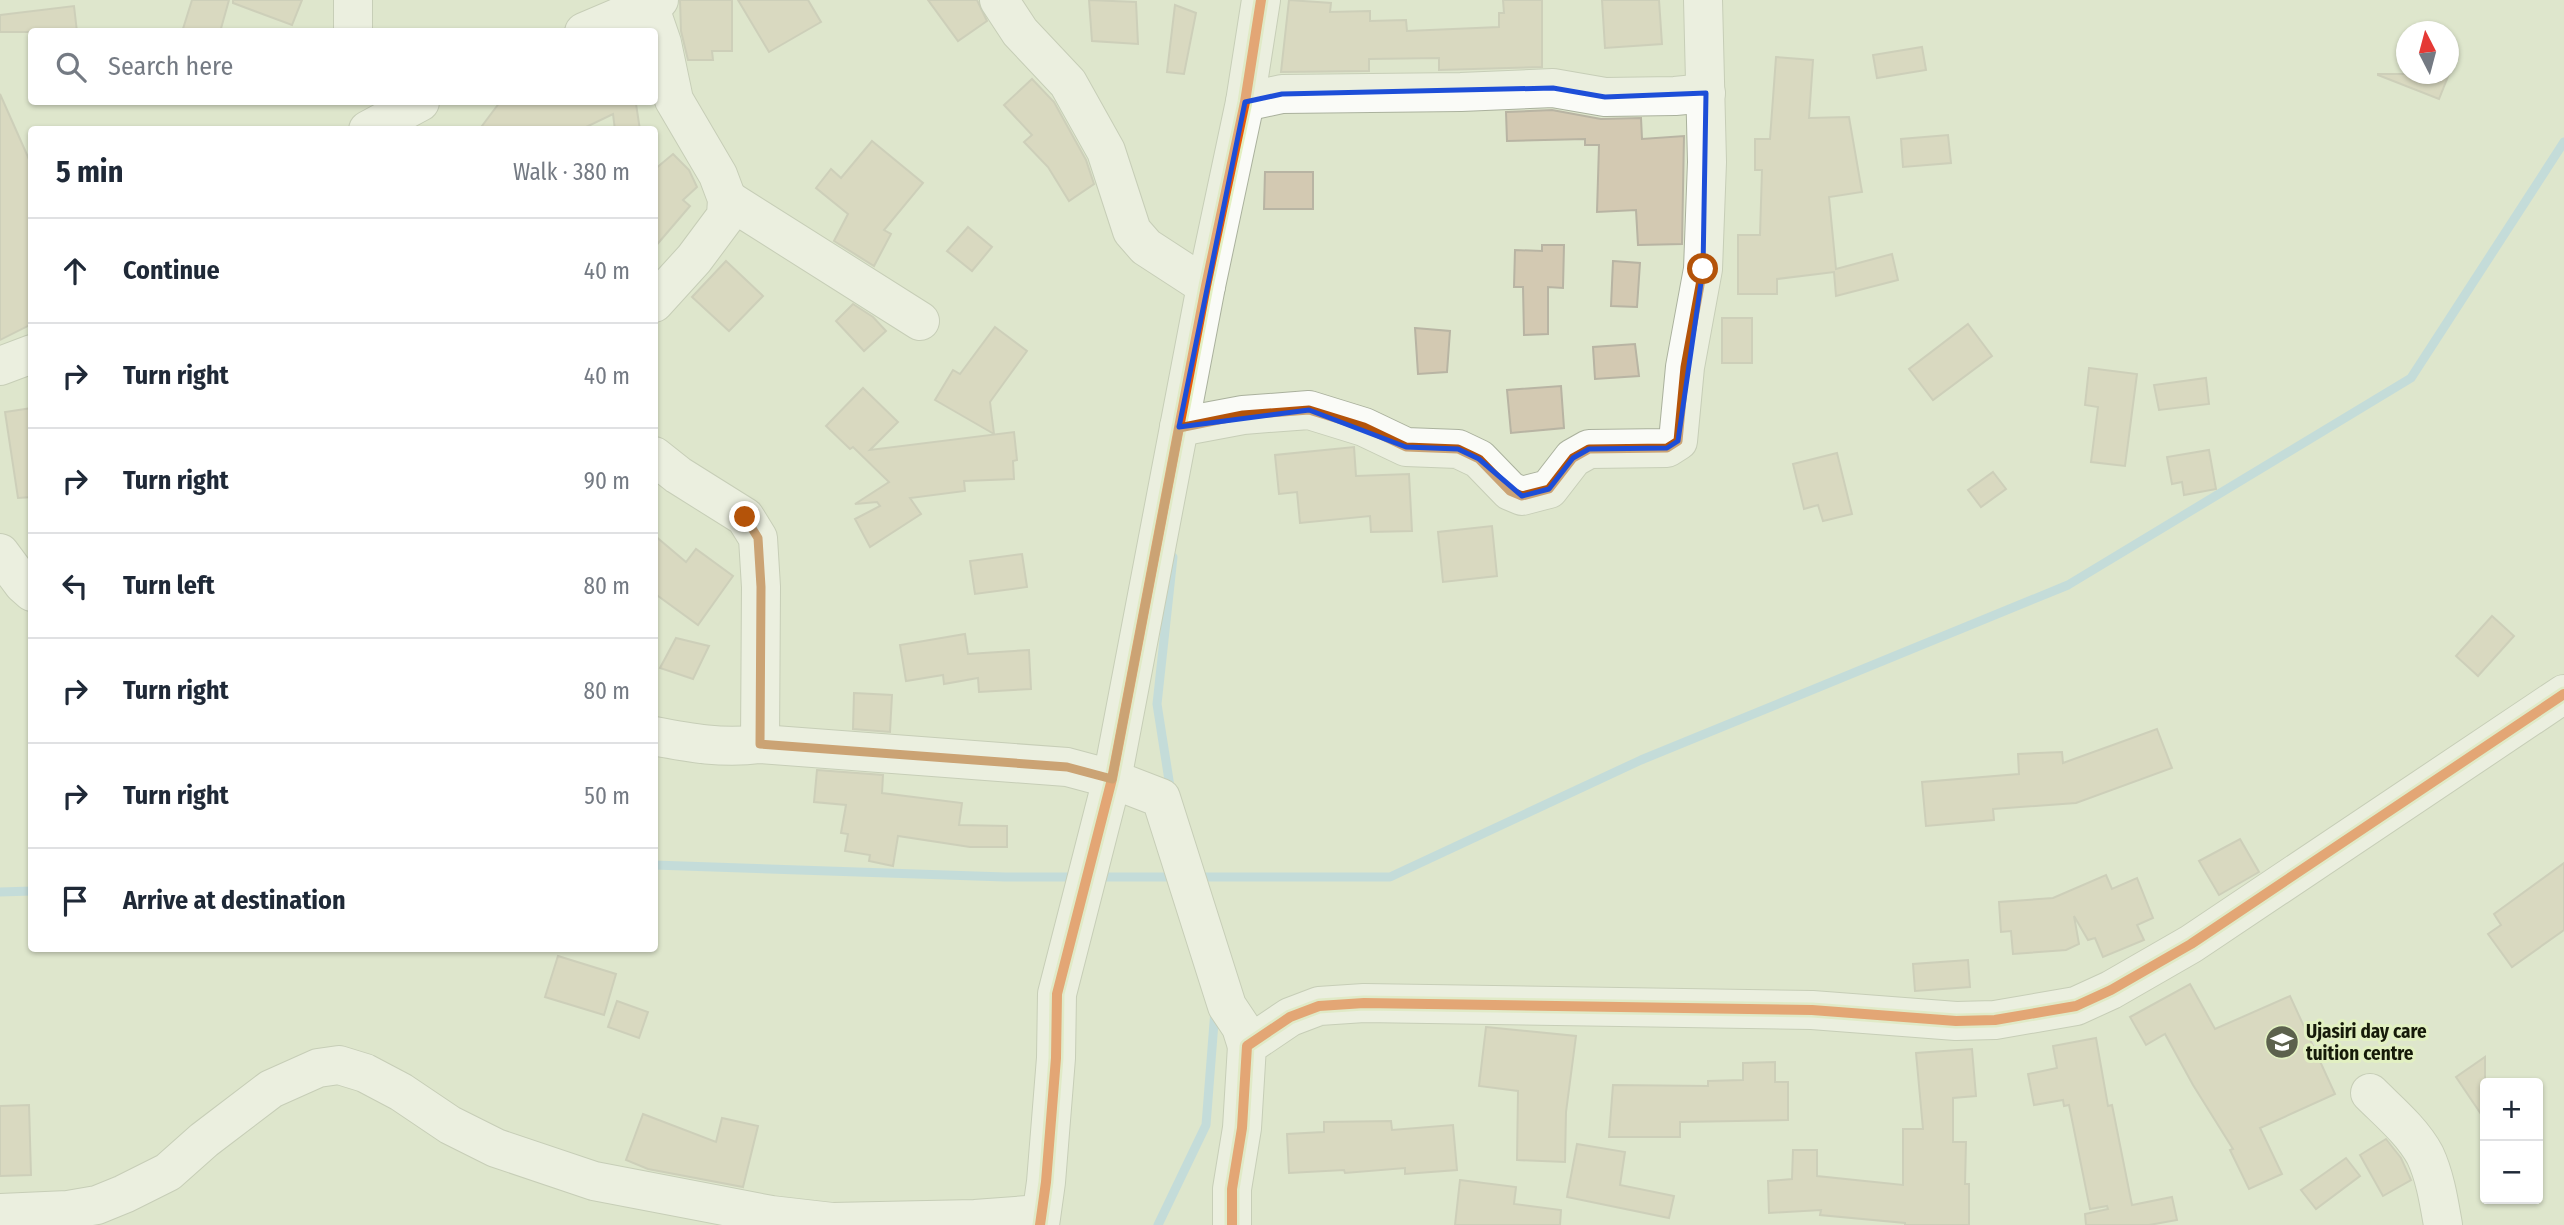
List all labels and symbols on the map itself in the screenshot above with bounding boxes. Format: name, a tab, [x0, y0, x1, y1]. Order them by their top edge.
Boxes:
north arrow	[2396, 21, 2459, 84]
route start	[1687, 253, 1718, 284]
route end	[729, 501, 760, 532]
place label: Ujasiri day care tuition centre	[2306, 1020, 2427, 1065]
school or university icon: Ujasiri day care tuition centre	[2263, 1023, 2301, 1061]

